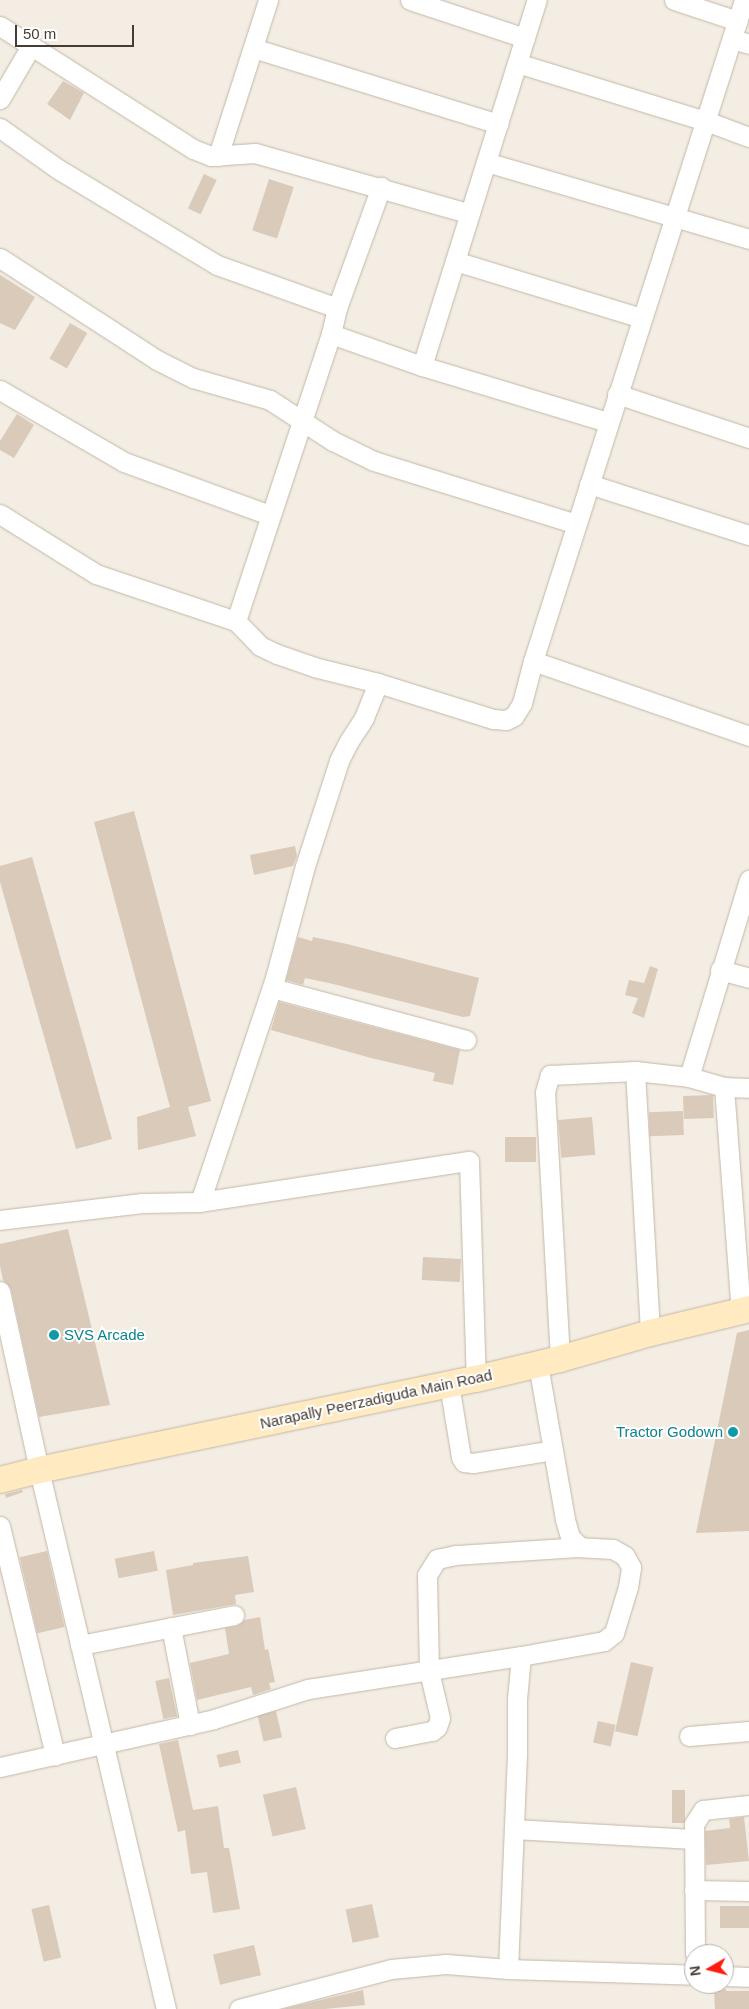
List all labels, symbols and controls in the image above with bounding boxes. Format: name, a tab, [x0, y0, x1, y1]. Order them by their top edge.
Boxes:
scale bar	[18, 15, 136, 47]
text: 50 m	[23, 25, 56, 42]
place label: SVS Arcade	[64, 1326, 146, 1344]
marker: SVS Arcade	[48, 1329, 60, 1341]
street label: Narapally Peerzadiguda Main Road	[258, 1366, 494, 1432]
place label: Tractor Godown	[616, 1423, 723, 1441]
marker: Tractor Godown	[727, 1426, 739, 1438]
north arrow	[684, 1944, 734, 1994]
text: N	[687, 1965, 704, 1977]

